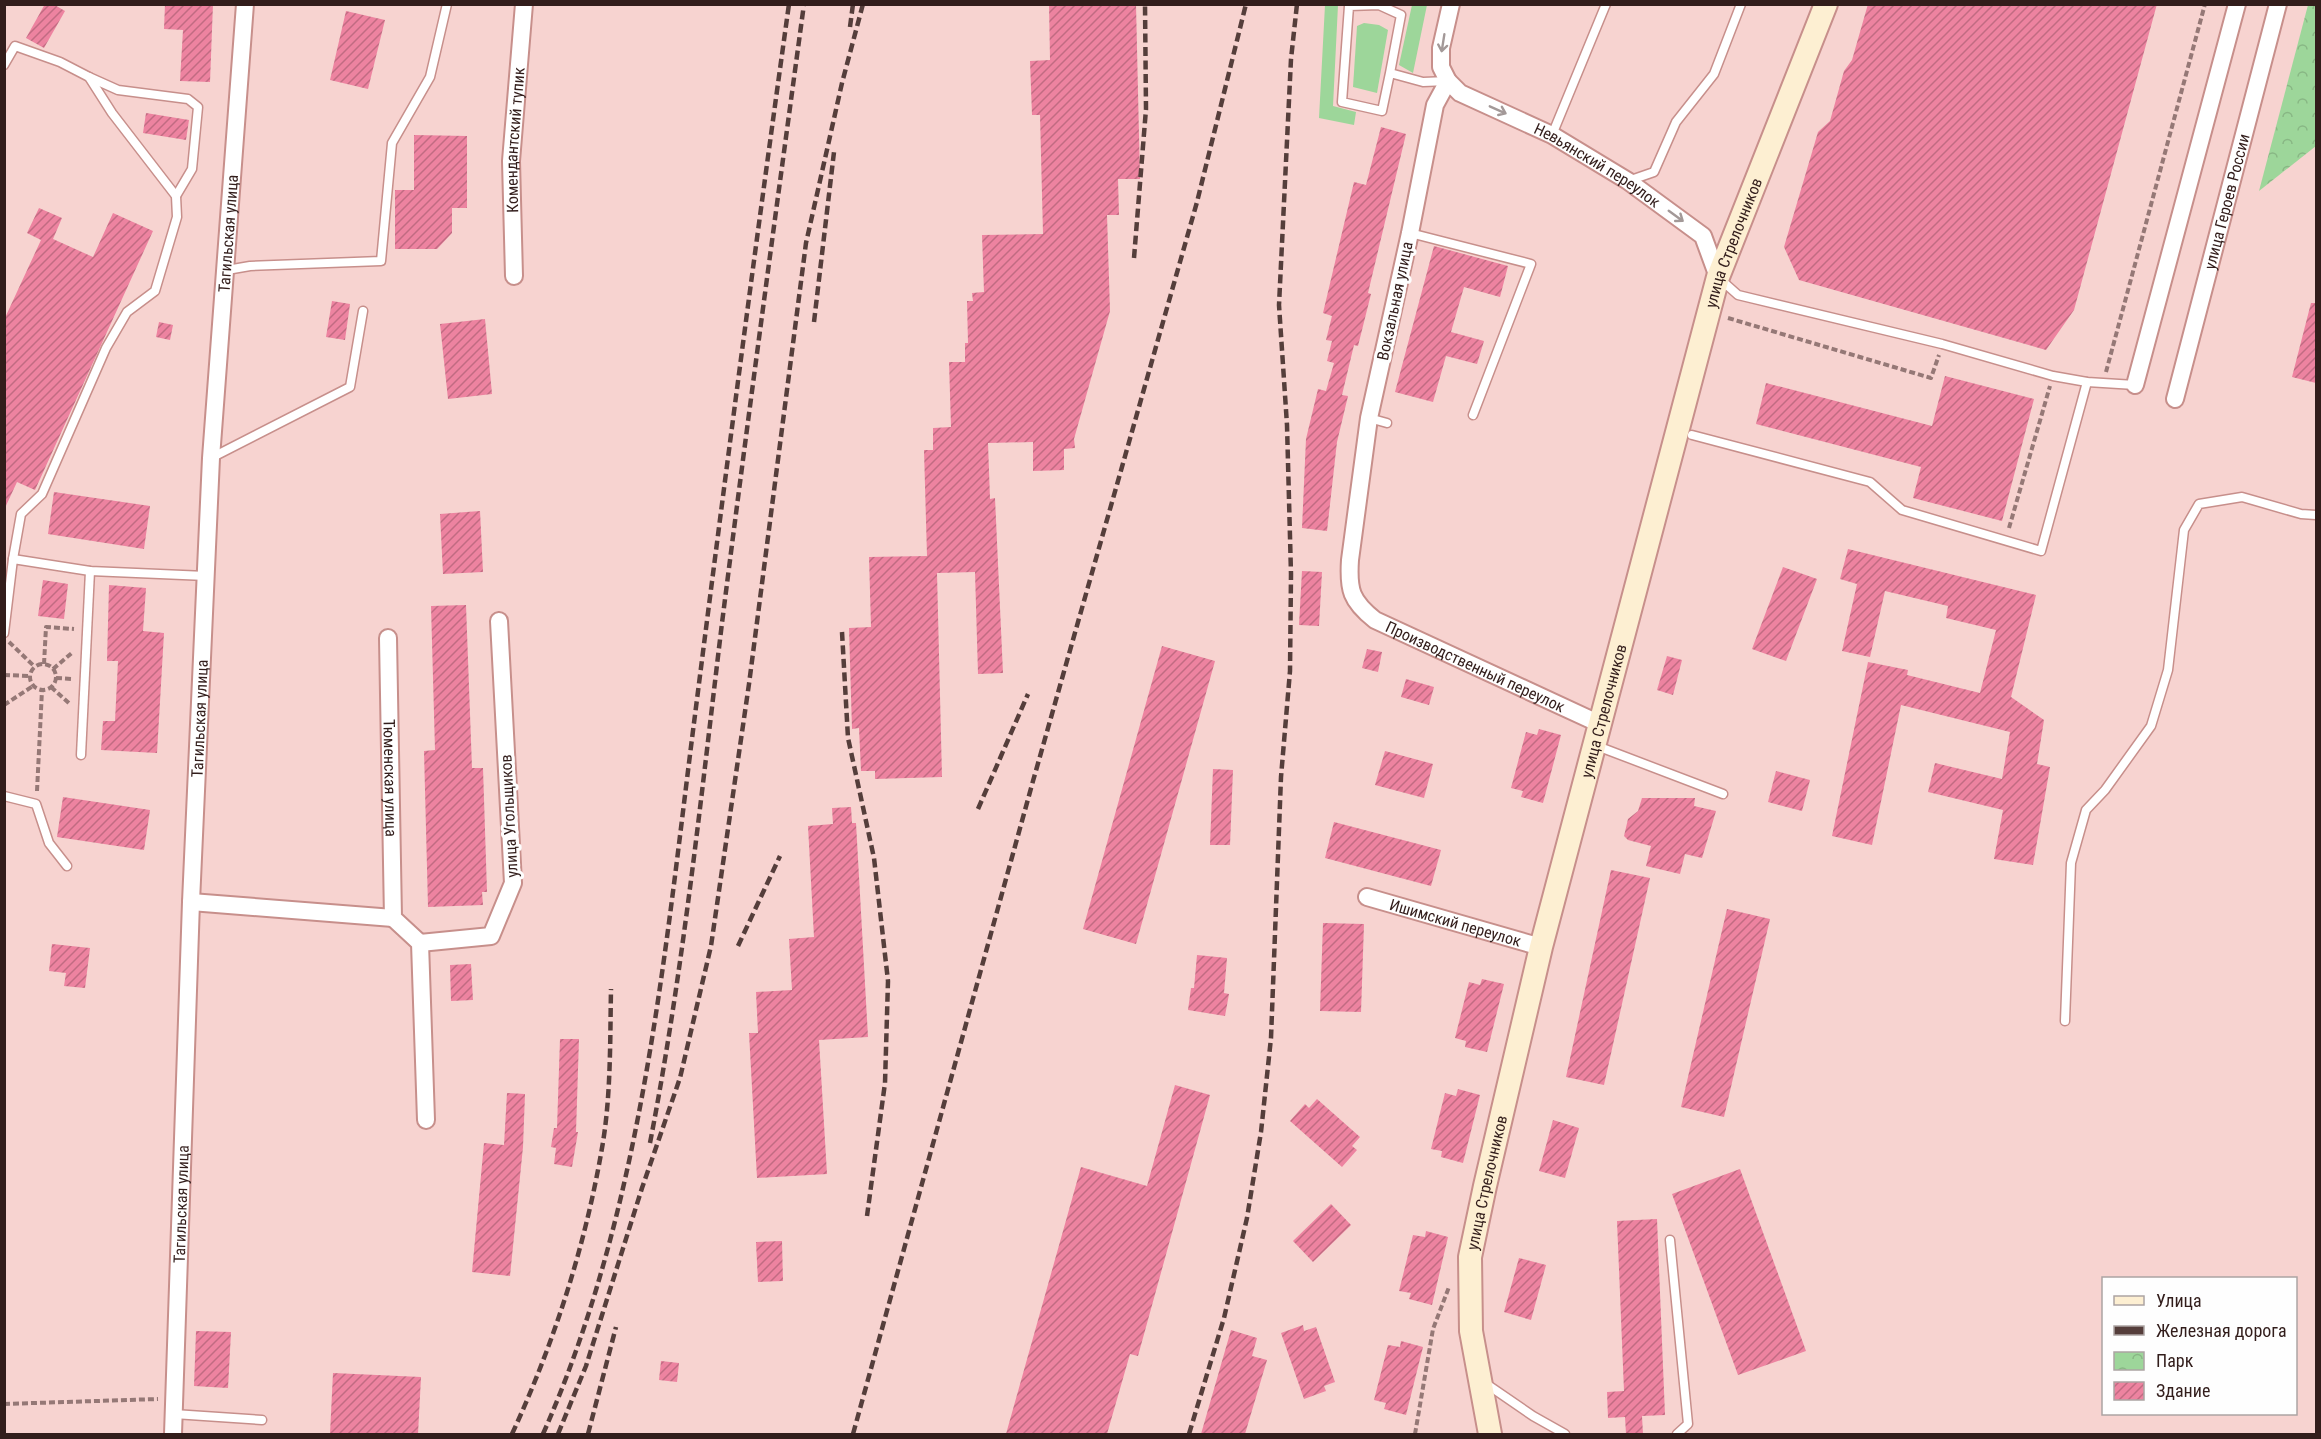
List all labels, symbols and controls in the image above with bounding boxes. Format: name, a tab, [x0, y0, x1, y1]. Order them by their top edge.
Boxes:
one-way arrow	[1437, 33, 1448, 53]
street label: Комендантский тупик	[501, 66, 528, 213]
one-way arrow	[1488, 105, 1506, 117]
street label: Невьянский переулок	[1531, 119, 1664, 211]
street label: улица Героев России	[2200, 132, 2253, 271]
street label: Тагильская улица	[214, 174, 242, 293]
street label: улица Стрелочников	[1701, 175, 1766, 310]
one-way arrow	[1667, 209, 1683, 222]
street label: Вокзальная улица	[1373, 240, 1417, 362]
street label: Производственный переулок	[1383, 617, 1568, 716]
street label: улица Стрелочников	[1577, 642, 1630, 780]
street label: Тагильская улица	[187, 659, 211, 778]
street label: Тюменская улица	[380, 719, 401, 837]
street label: улица Угольщиков	[496, 754, 522, 878]
street label: Ишимский переулок	[1387, 895, 1524, 950]
street label: улица Стрелочников	[1462, 1113, 1511, 1252]
street label: Тагильская улица	[169, 1145, 192, 1263]
legend	[2102, 1277, 2297, 1415]
text: Улица	[2156, 1290, 2202, 1311]
text: Железная дорога	[2156, 1320, 2287, 1341]
text: Парк	[2156, 1350, 2194, 1371]
text: Здание	[2156, 1380, 2210, 1401]

